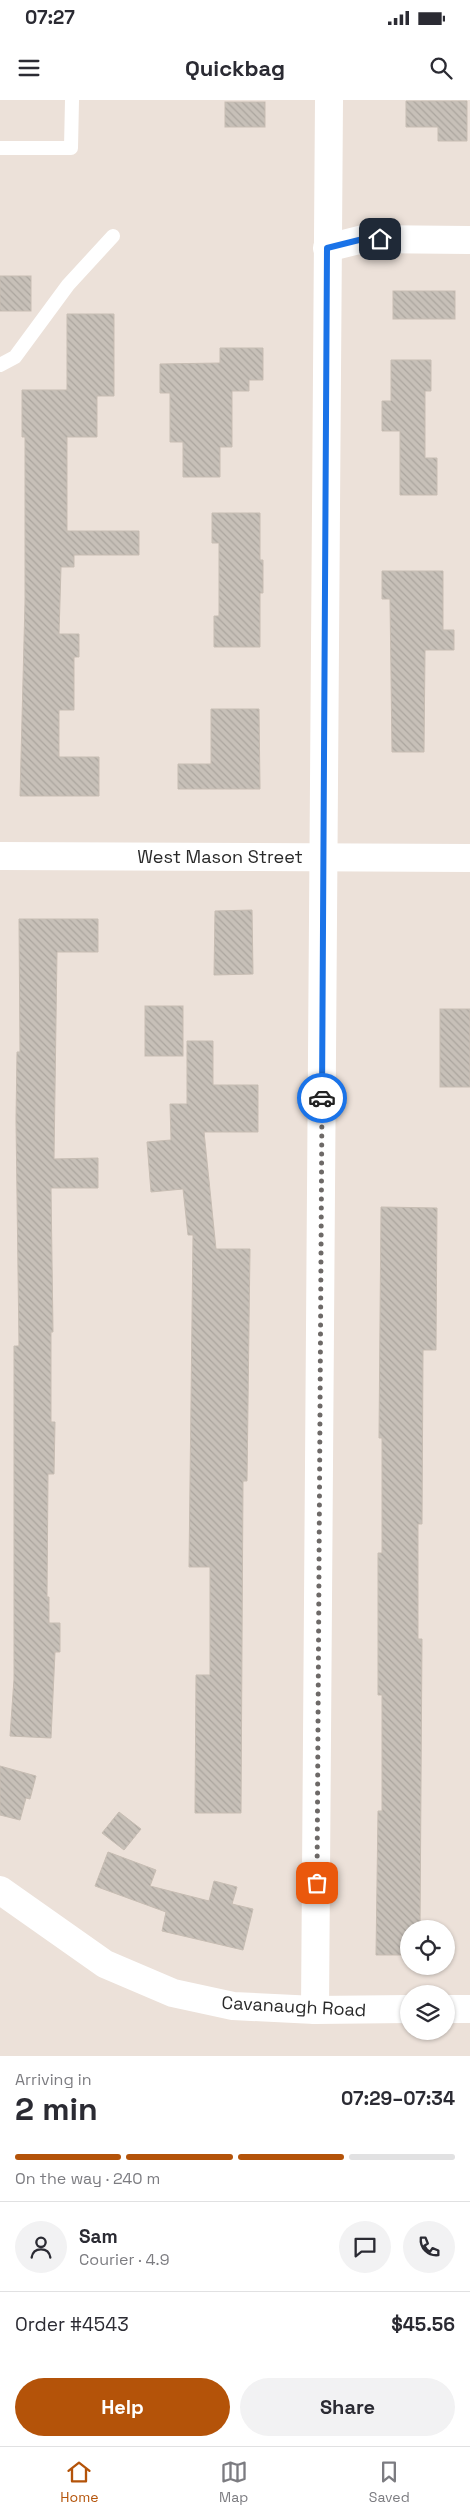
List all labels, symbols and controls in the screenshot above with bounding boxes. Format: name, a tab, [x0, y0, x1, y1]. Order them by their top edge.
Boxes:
text: 07:27	[25, 5, 75, 30]
icon: menu	[15, 54, 43, 82]
text: Quickbag	[185, 54, 285, 82]
icon: search	[427, 54, 455, 82]
pin	[359, 218, 401, 260]
icon: home	[366, 225, 394, 253]
street label: West Mason Street	[137, 845, 303, 868]
courier	[297, 1073, 347, 1123]
icon: car	[308, 1084, 336, 1112]
pin	[296, 1862, 338, 1904]
icon: bag	[303, 1869, 331, 1897]
map controls	[400, 1920, 455, 2040]
button: locate	[400, 1920, 455, 1975]
button: layers	[400, 1985, 455, 2040]
street label: Cavanaugh Road	[221, 1991, 367, 2021]
text: Arriving in	[15, 2069, 92, 2090]
text: 07:29–07:34	[341, 2086, 455, 2111]
text: 2 min	[15, 2089, 98, 2129]
text: On the way · 240 m	[15, 2168, 160, 2189]
button: person	[15, 2221, 67, 2273]
button: chat	[339, 2221, 391, 2273]
button: phone	[403, 2221, 455, 2273]
text: Sam	[79, 2224, 118, 2249]
text: Courier · 4.9	[79, 2249, 169, 2270]
text: Order #4543	[15, 2312, 129, 2337]
text: $45.56	[391, 2312, 455, 2337]
button: Help	[15, 2378, 230, 2436]
button: Share	[240, 2378, 455, 2436]
tab: Home	[60, 2458, 98, 2506]
tab: Map	[219, 2458, 248, 2506]
tab: Saved	[369, 2458, 410, 2506]

